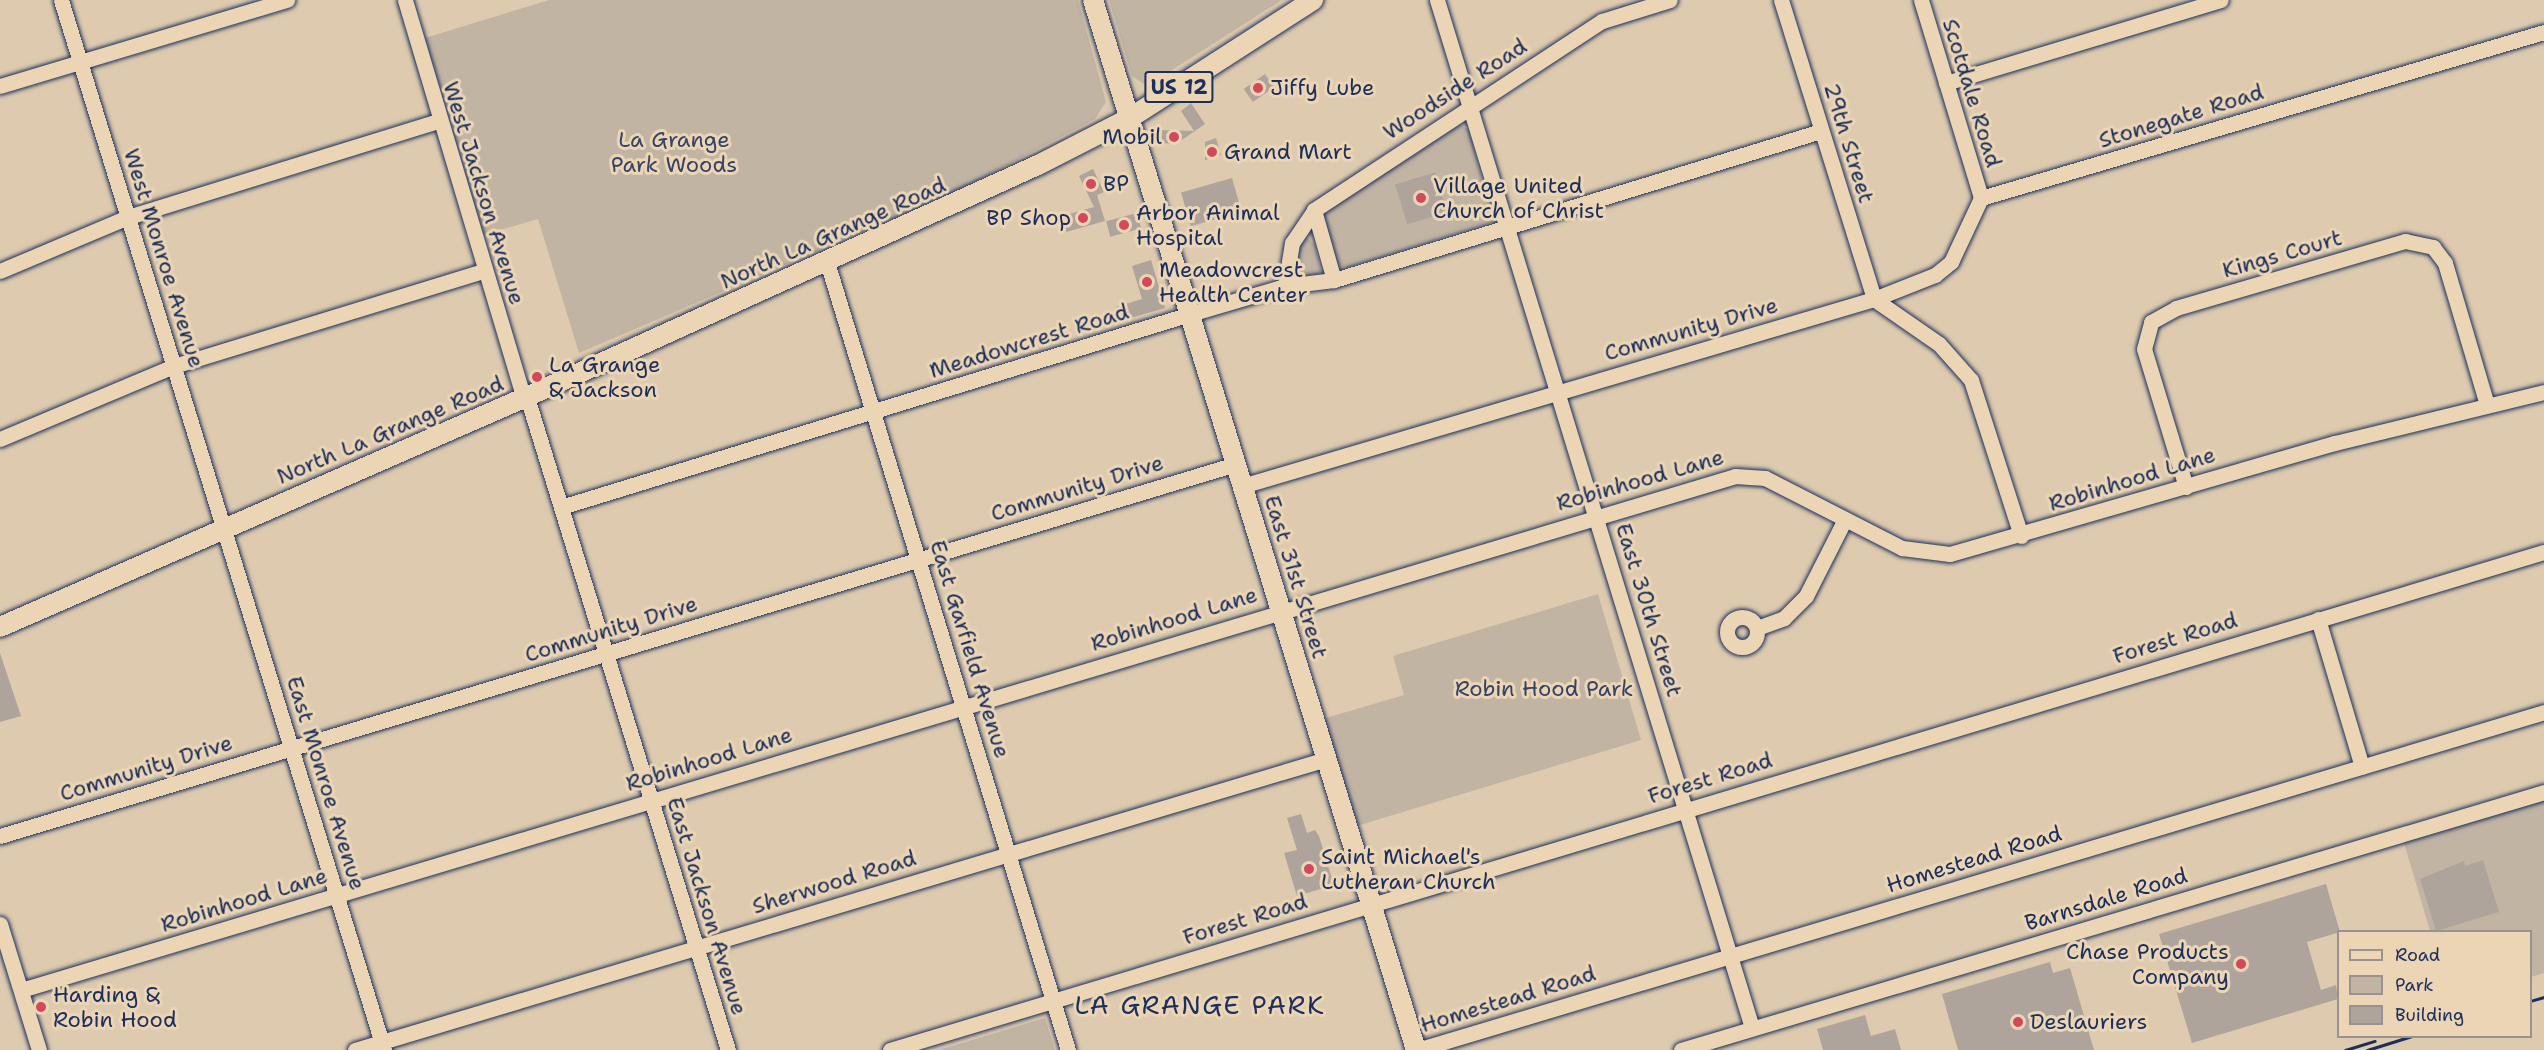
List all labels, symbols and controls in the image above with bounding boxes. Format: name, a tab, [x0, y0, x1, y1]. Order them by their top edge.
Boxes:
street label: Scotdale Road	[1937, 16, 2007, 170]
street label: Woodside Road	[1378, 33, 1532, 145]
road number: US 12	[1143, 69, 1215, 105]
place label: Jiffy Lube	[1270, 75, 1375, 101]
street label: West Jackson Avenue	[437, 78, 531, 308]
street label: Stonegate Road	[2095, 78, 2267, 154]
street label: 29th Street	[1818, 80, 1880, 206]
marker: Jiffy Lube	[1251, 81, 1265, 95]
place label: Mobil	[1102, 124, 1162, 150]
park label: La Grange Park Woods	[611, 126, 737, 178]
marker: Mobil	[1167, 130, 1181, 144]
place label: Grand Mart	[1224, 139, 1352, 165]
street label: West Monroe Avenue	[118, 145, 210, 371]
marker: Grand Mart	[1205, 145, 1219, 159]
street label: North La Grange Road	[716, 171, 950, 295]
place label: BP	[1103, 171, 1129, 197]
place label: Village United Church of Christ	[1433, 172, 1604, 224]
marker: BP	[1084, 177, 1098, 191]
marker: Village United Church of Christ	[1414, 191, 1428, 205]
place label: Arbor Animal Hospital	[1136, 199, 1280, 250]
place label: BP Shop	[986, 205, 1071, 231]
marker: BP Shop	[1076, 211, 1090, 225]
marker: Arbor Animal Hospital	[1117, 218, 1131, 232]
street label: Kings Court	[2219, 224, 2345, 284]
place label: Meadowcrest Health Center	[1159, 256, 1308, 308]
marker: Meadowcrest Health Center	[1140, 275, 1154, 289]
street label: Community Drive	[1601, 292, 1781, 366]
street label: Meadowcrest Road	[926, 298, 1132, 384]
place label: La Grange & Jackson	[549, 351, 660, 402]
street label: North La Grange Road	[273, 370, 507, 490]
marker: La Grange & Jackson	[530, 370, 544, 384]
street label: Robinhood Lane	[2046, 441, 2218, 517]
street label: Robinhood Lane	[1553, 444, 1727, 516]
street label: Community Drive	[987, 449, 1167, 527]
street label: East 31st Street	[1259, 492, 1333, 662]
street label: East 30th Street	[1610, 520, 1688, 700]
street label: East Garfield Avenue	[924, 537, 1016, 761]
street label: Robinhood Lane	[1088, 581, 1260, 657]
street label: Community Drive	[521, 590, 701, 668]
street label: Forest Road	[2110, 607, 2240, 669]
street label: East Monroe Avenue	[281, 673, 371, 893]
park label: Robin Hood Park	[1455, 676, 1633, 702]
street label: Robinhood Lane	[623, 721, 795, 797]
street label: Community Drive	[56, 729, 236, 807]
street label: Forest Road	[1645, 747, 1775, 809]
street label: East Jackson Avenue	[661, 794, 753, 1018]
street label: Homestead Road	[1883, 820, 2065, 898]
place label: Saint Michael's Lutheran Church	[1321, 843, 1496, 894]
street label: Sherwood Road	[749, 845, 919, 919]
street label: Robinhood Lane	[158, 862, 330, 938]
marker: Saint Michael's Lutheran Church	[1302, 862, 1316, 876]
street label: Barnsdale Road	[2021, 862, 2191, 936]
street label: Forest Road	[1180, 888, 1310, 950]
legend	[2337, 930, 2532, 1038]
place label: Chase Products Company	[2066, 938, 2229, 990]
text: Road	[2395, 943, 2440, 967]
marker: Chase Products Company	[2234, 957, 2248, 971]
street label: Homestead Road	[1417, 960, 1599, 1038]
text: Park	[2395, 973, 2434, 997]
place label: Harding & Robin Hood	[53, 981, 177, 1032]
district label: LA GRANGE PARK	[1075, 989, 1325, 1021]
marker: Harding & Robin Hood	[34, 1000, 48, 1014]
text: Building	[2395, 1003, 2464, 1027]
place label: Deslauriers	[2030, 1009, 2147, 1035]
marker: Deslauriers	[2011, 1015, 2025, 1029]

